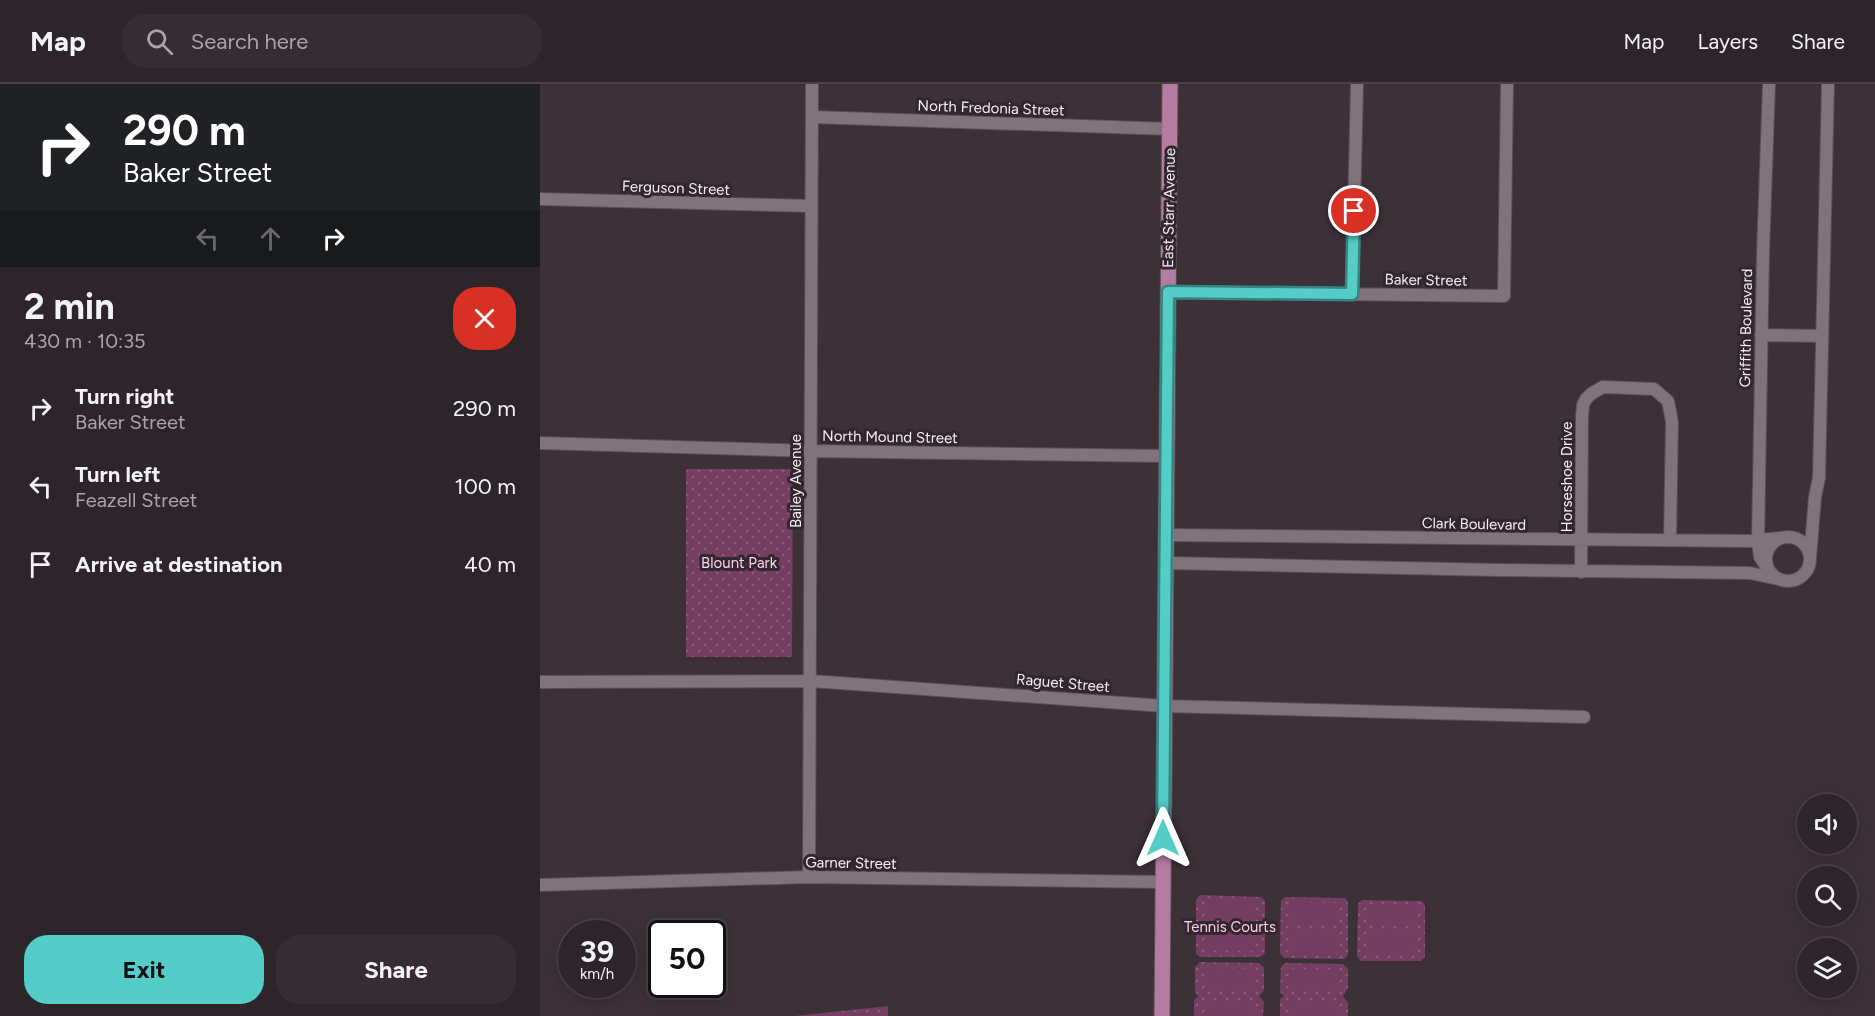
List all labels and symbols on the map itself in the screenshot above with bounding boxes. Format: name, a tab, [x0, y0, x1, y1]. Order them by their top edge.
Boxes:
street label: North Fredonia Street	[917, 96, 1065, 120]
street label: East Starr Avenue	[1159, 148, 1179, 268]
street label: Ferguson Street	[622, 177, 731, 199]
pin	[1328, 185, 1379, 236]
street label: Griffith Boulevard	[1736, 268, 1756, 388]
street label: Baker Street	[1384, 270, 1468, 290]
street label: Horseshoe Drive	[1558, 422, 1576, 532]
street label: North Mound Street	[822, 427, 958, 447]
street label: Bailey Avenue	[787, 434, 805, 528]
street label: Clark Boulevard	[1422, 514, 1526, 534]
park label: Blount Park	[701, 554, 778, 572]
street label: Raguet Street	[1016, 670, 1111, 696]
position arrow	[1131, 806, 1195, 870]
street label: Garner Street	[805, 853, 897, 873]
park label: Tennis Courts	[1184, 918, 1276, 936]
speed limit sign: 50	[648, 920, 726, 998]

